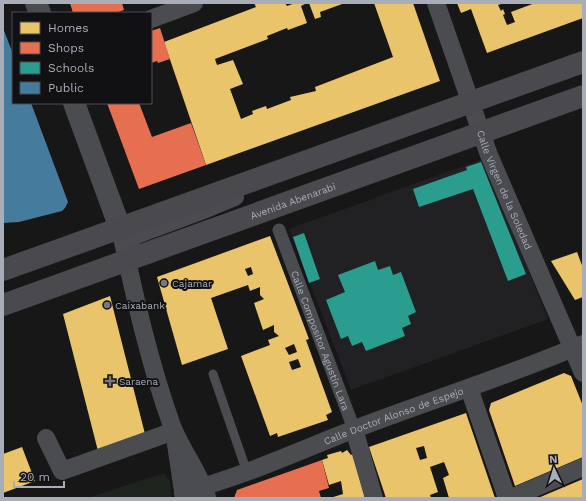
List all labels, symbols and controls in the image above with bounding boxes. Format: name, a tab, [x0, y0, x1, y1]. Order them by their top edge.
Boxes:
legend	[12, 12, 152, 104]
text: Homes	[48, 21, 89, 35]
text: Shops	[48, 41, 84, 55]
text: Schools	[48, 61, 94, 75]
text: Public	[48, 81, 84, 95]
street label: Calle Virgen de la Soledad	[475, 129, 534, 251]
street label: Avenida Abenarabi	[249, 181, 337, 221]
street label: Calle Compositor Agustín Lara	[289, 269, 352, 412]
marker: Cajamar	[159, 278, 169, 288]
place label: Cajamar	[172, 278, 212, 289]
marker: Caixabank	[102, 300, 112, 310]
place label: Caixabank	[115, 300, 165, 311]
marker: Saraena	[104, 375, 116, 387]
place label: Saraena	[119, 376, 159, 387]
street label: Calle Doctor Alonso de Espejo	[322, 385, 465, 447]
north arrow	[534, 449, 574, 489]
text: N	[549, 453, 558, 466]
scale bar	[14, 463, 64, 489]
text: 20 m	[20, 470, 50, 484]

